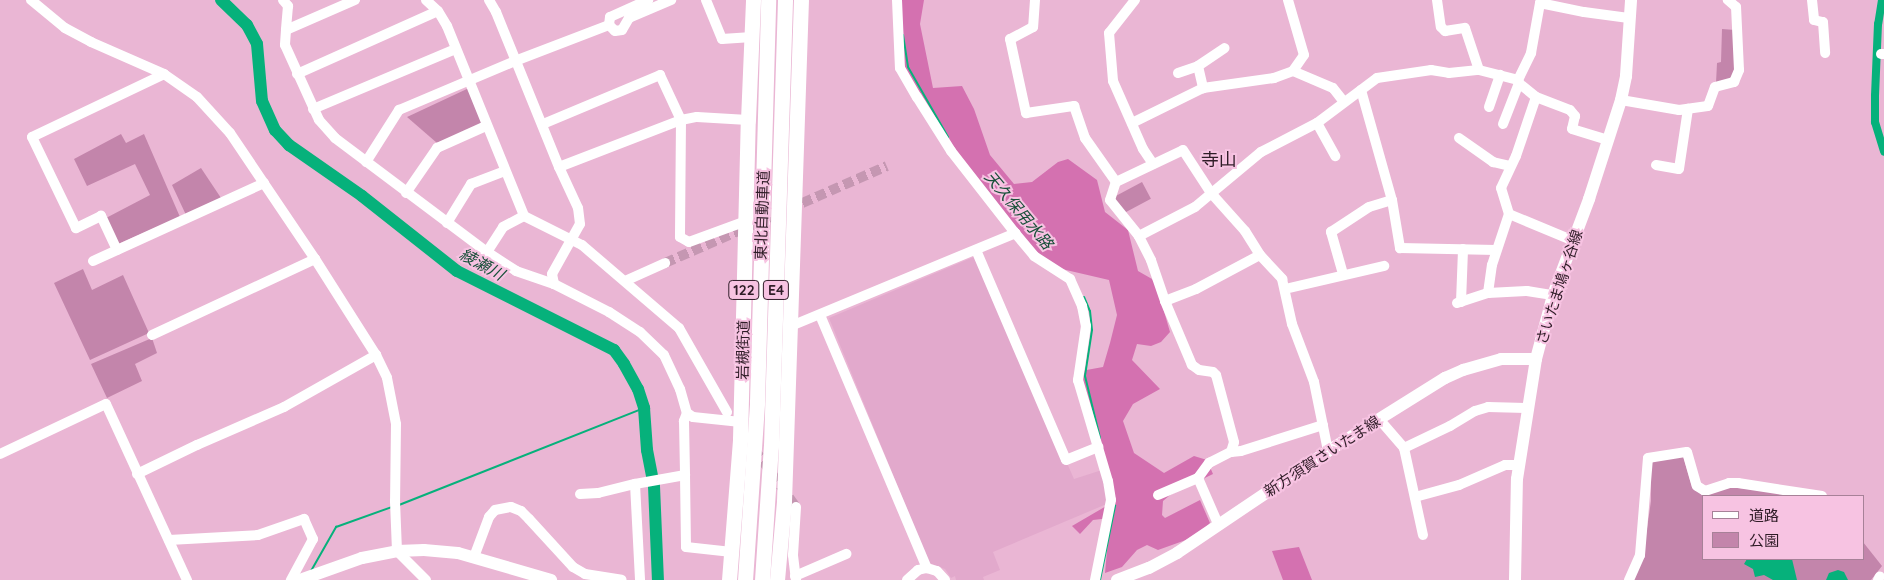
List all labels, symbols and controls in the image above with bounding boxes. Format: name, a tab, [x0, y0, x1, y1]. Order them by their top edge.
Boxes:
district label: 寺山	[1201, 149, 1237, 171]
water label: 天久保用水路	[981, 167, 1057, 253]
street label: 東北自動車道	[751, 170, 773, 260]
street label: さいたま鳩ヶ谷線	[1532, 227, 1586, 347]
water label: 綾瀬川	[456, 244, 508, 284]
road number: 122	[728, 278, 760, 302]
road number: E4	[762, 278, 790, 302]
street label: 岩槻街道	[733, 320, 753, 380]
street label: 新方須賀さいたま線	[1260, 412, 1384, 500]
legend	[1702, 495, 1864, 560]
text: 道路	[1749, 506, 1779, 525]
text: 公園	[1749, 531, 1779, 550]

